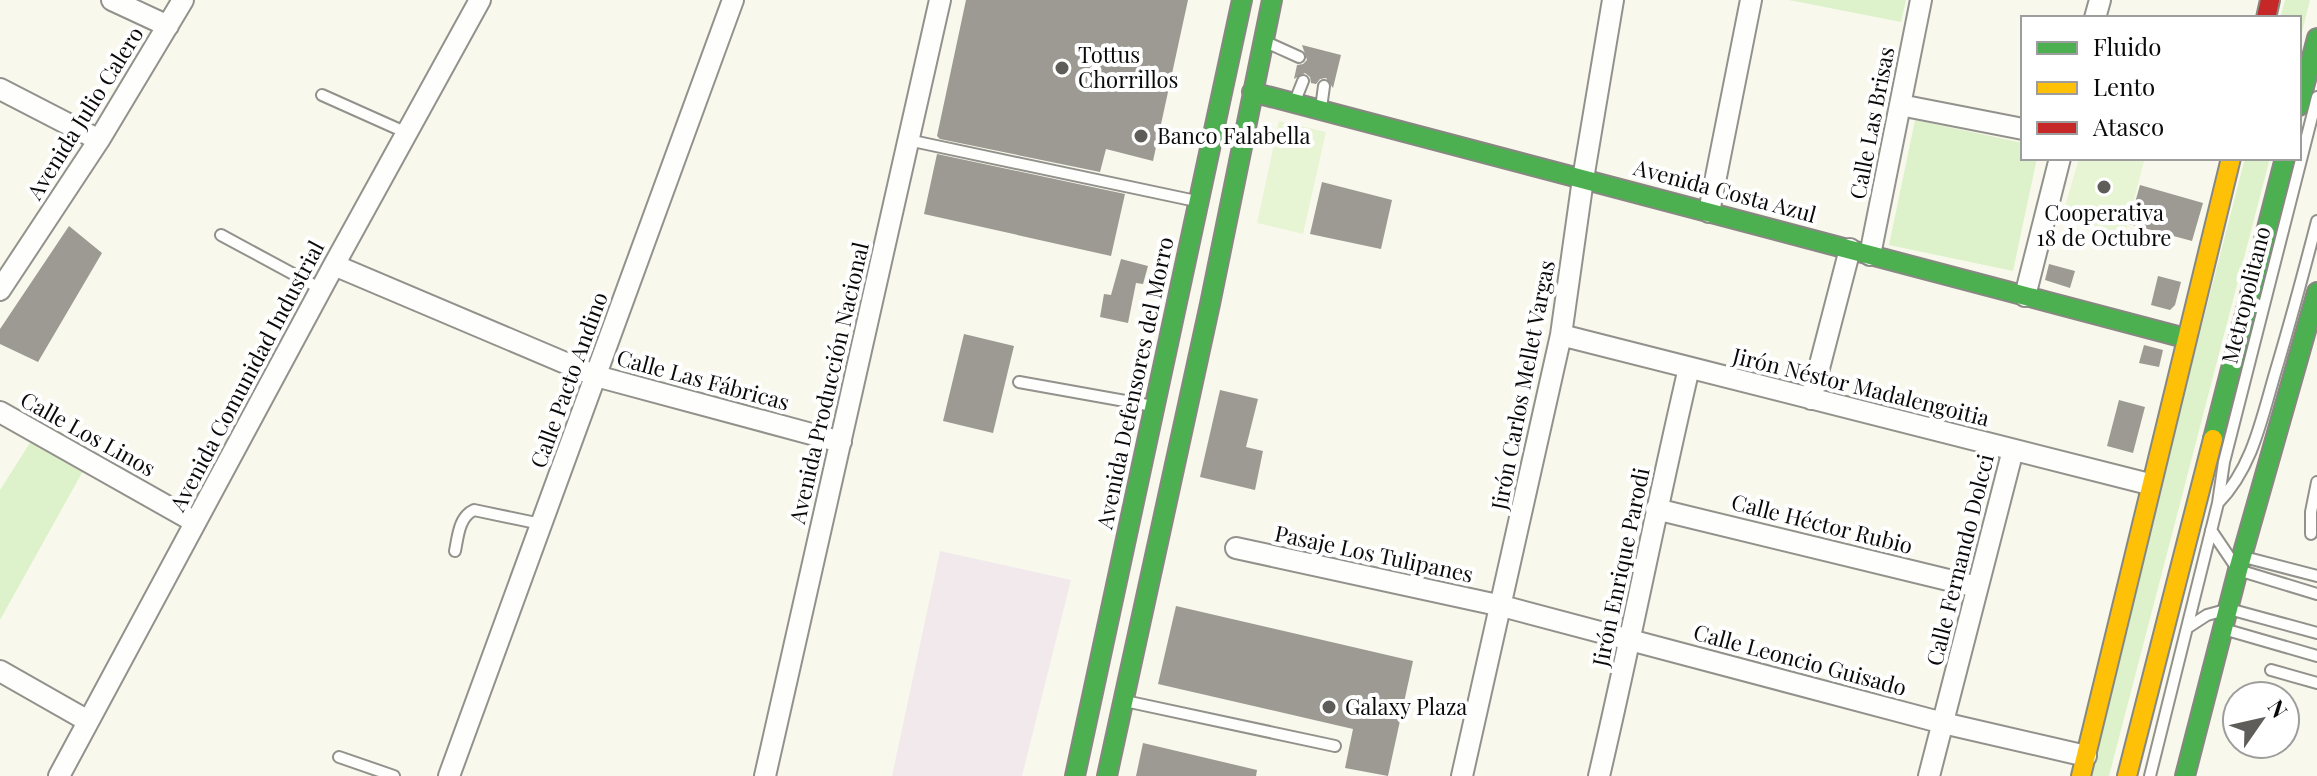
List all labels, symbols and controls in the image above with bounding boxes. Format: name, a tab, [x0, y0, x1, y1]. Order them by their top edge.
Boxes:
legend	[2021, 16, 2301, 160]
street label: Avenida Julio Calero	[18, 20, 150, 206]
text: Fluido	[2093, 30, 2161, 62]
place label: Tottus Chorrillos	[1078, 39, 1178, 94]
street label: Calle Las Brisas	[1842, 44, 1901, 202]
marker: Tottus Chorrillos	[1053, 59, 1071, 77]
text: Lento	[2093, 70, 2155, 102]
text: Atasco	[2092, 110, 2164, 142]
place label: Banco Falabella	[1157, 120, 1311, 150]
marker: Banco Falabella	[1132, 127, 1150, 145]
street label: Avenida Costa Azul	[1630, 151, 1820, 229]
marker: Cooperativa 18 de Octubre	[2095, 178, 2113, 196]
place label: Cooperativa 18 de Octubre	[2037, 197, 2171, 252]
street label: Metropolitano	[2213, 223, 2277, 366]
street label: Avenida Defensores del Morro	[1088, 234, 1180, 532]
street label: Avenida Comunidad Industrial	[161, 235, 330, 517]
street label: Avenida Producción Nacional	[781, 239, 875, 527]
street label: Jirón Carlos Mellet Vargas	[1483, 258, 1561, 513]
street label: Calle Pacto Andino	[522, 287, 614, 472]
street label: Jirón Néstor Madalengoitia	[1729, 339, 1993, 432]
street label: Calle Las Fábricas	[614, 342, 793, 416]
street label: Calle Los Linos	[16, 384, 161, 483]
street label: Calle Fernando Dolcci	[1918, 451, 2000, 669]
street label: Jirón Enrique Parodi	[1584, 465, 1656, 670]
street label: Calle Héctor Rubio	[1729, 486, 1916, 560]
street label: Pasaje Los Tulipanes	[1272, 517, 1476, 589]
street label: Calle Leoncio Guisado	[1690, 616, 1910, 702]
north arrow	[2221, 680, 2301, 760]
place label: Galaxy Plaza	[1345, 691, 1467, 721]
text: N	[2262, 693, 2295, 723]
marker: Galaxy Plaza	[1320, 698, 1338, 716]

